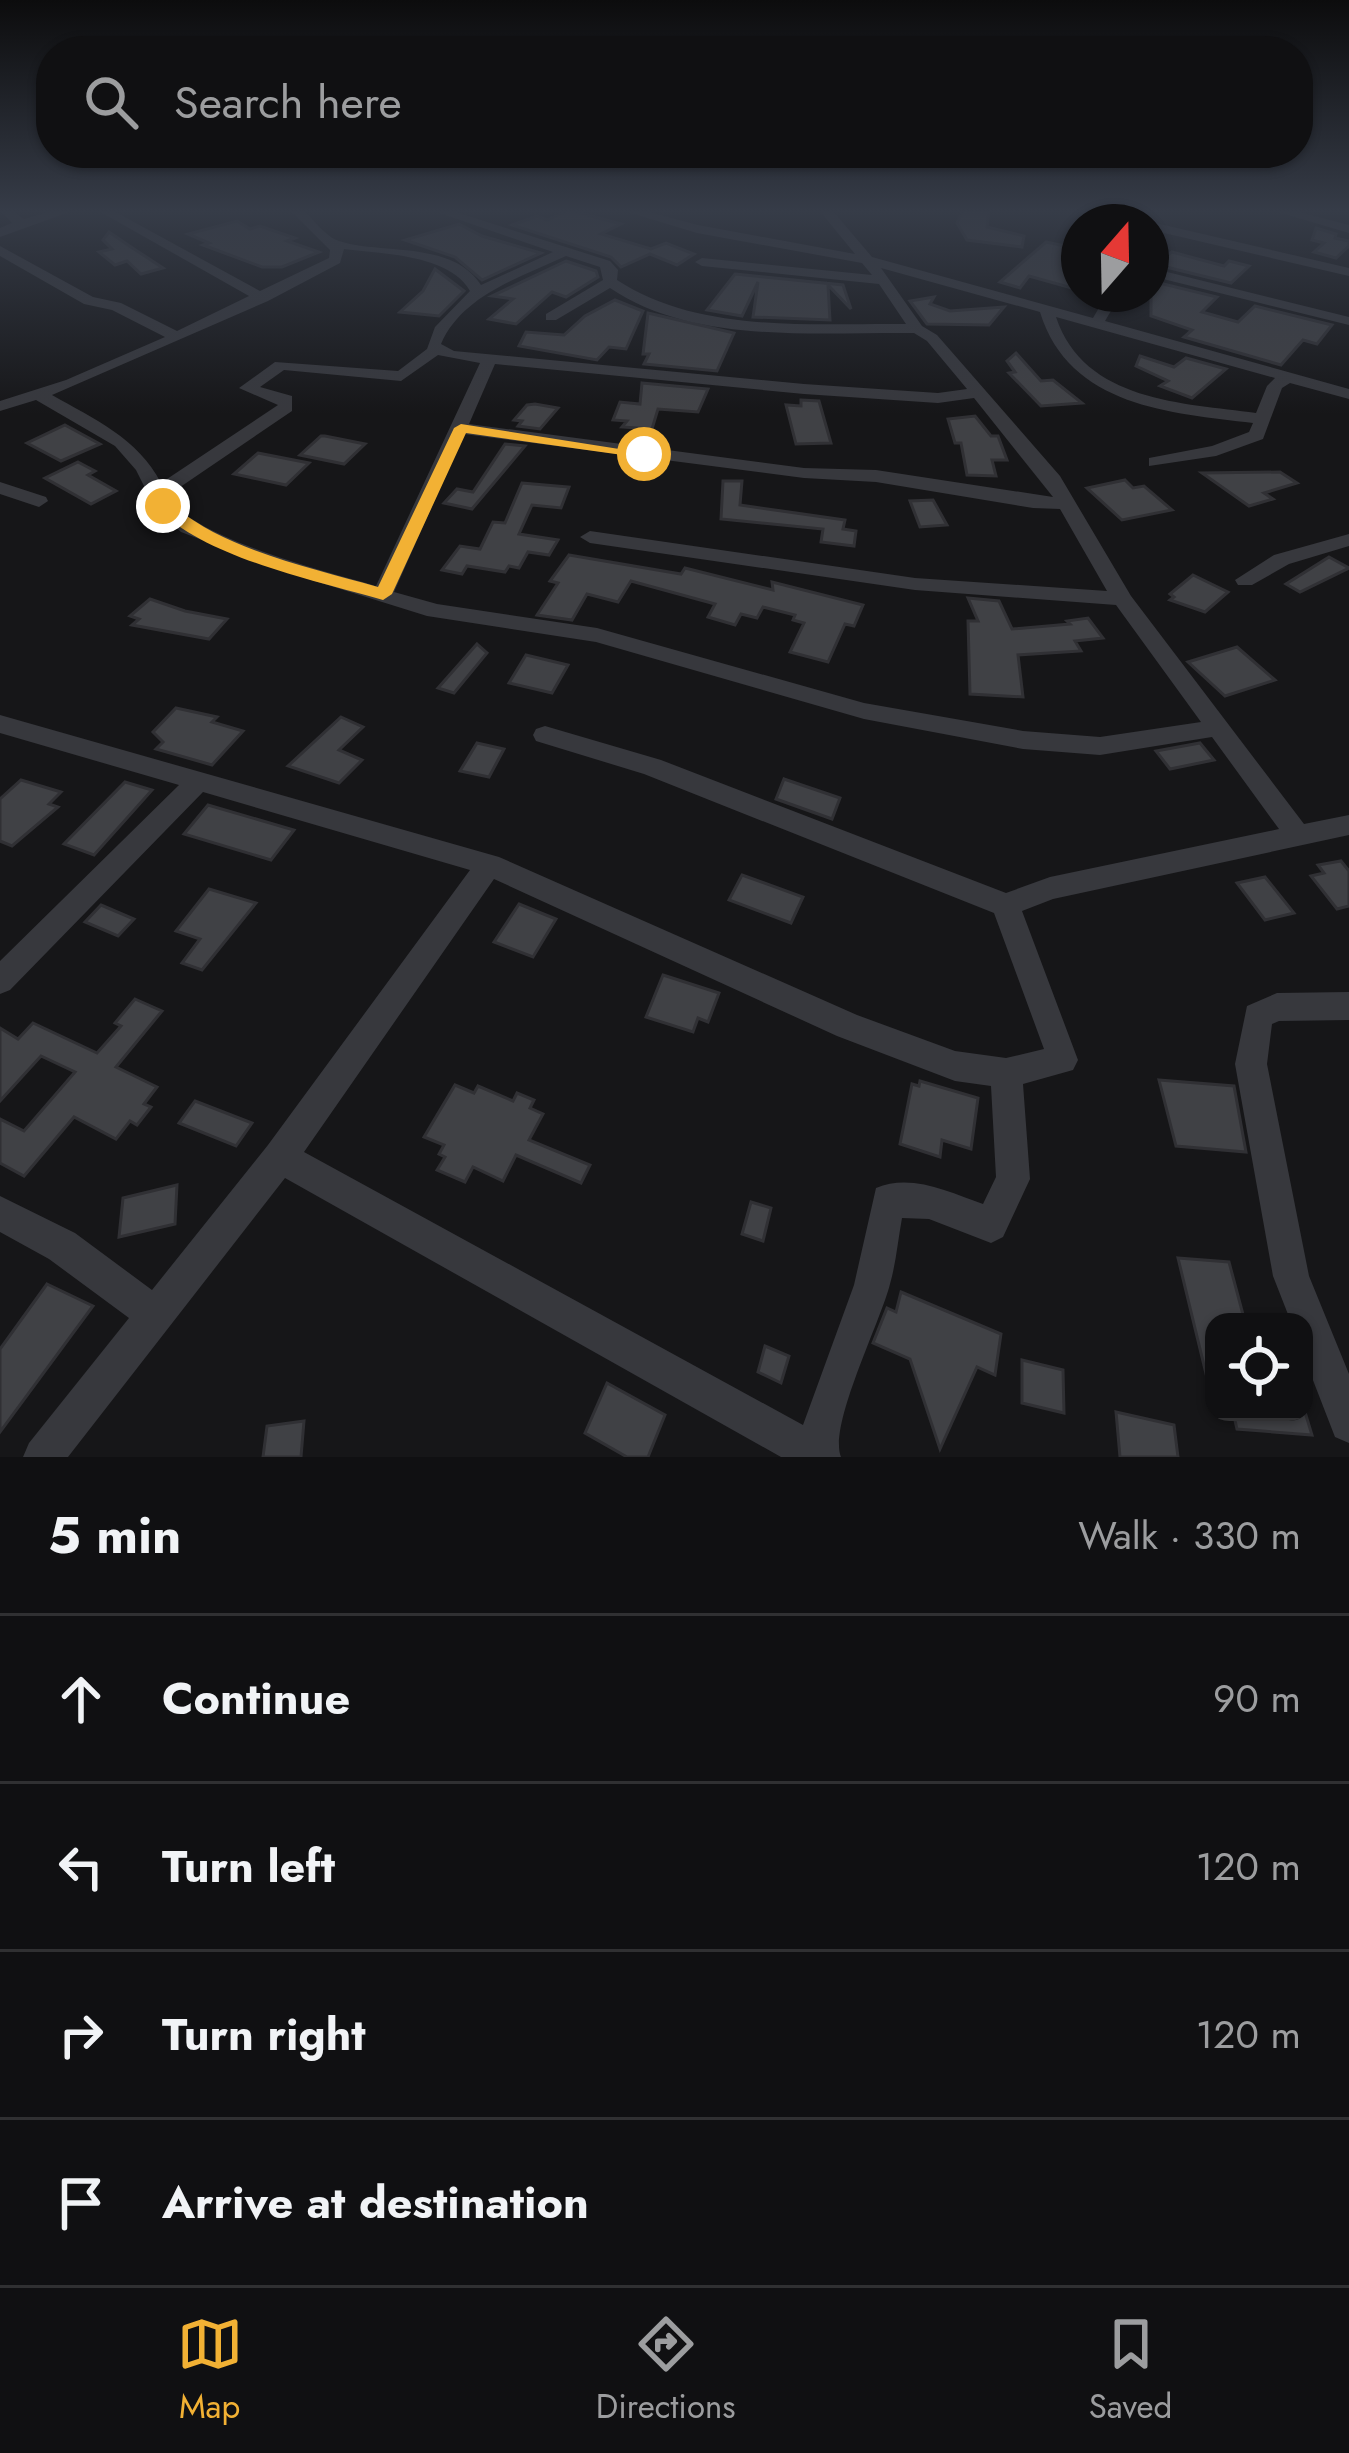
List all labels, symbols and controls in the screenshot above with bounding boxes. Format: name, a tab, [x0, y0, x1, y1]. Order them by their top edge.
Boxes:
search box	[36, 36, 1313, 168]
icon: search	[78, 69, 144, 135]
text: Search here	[174, 70, 402, 135]
north arrow	[1061, 204, 1169, 312]
route start	[617, 427, 671, 481]
route end	[136, 479, 190, 533]
map controls	[1205, 1313, 1313, 1421]
button: locate	[1205, 1313, 1313, 1421]
text: 5 min	[48, 1498, 181, 1572]
text: Walk · 330 m	[1078, 1507, 1301, 1564]
icon: ahead	[48, 1666, 114, 1732]
text: Continue	[162, 1666, 350, 1731]
text: 90 m	[1213, 1670, 1301, 1727]
icon: left	[48, 1834, 114, 1900]
text: Turn left	[162, 1834, 335, 1899]
text: 120 m	[1196, 1838, 1301, 1895]
icon: right	[48, 2002, 114, 2068]
text: Turn right	[162, 2002, 366, 2067]
text: 120 m	[1196, 2006, 1301, 2063]
icon: arrive	[48, 2170, 114, 2236]
text: Arrive at destination	[162, 2170, 589, 2235]
tab: Map	[177, 2311, 243, 2430]
tab: Directions	[596, 2311, 736, 2430]
tab: Saved	[1089, 2311, 1172, 2430]

